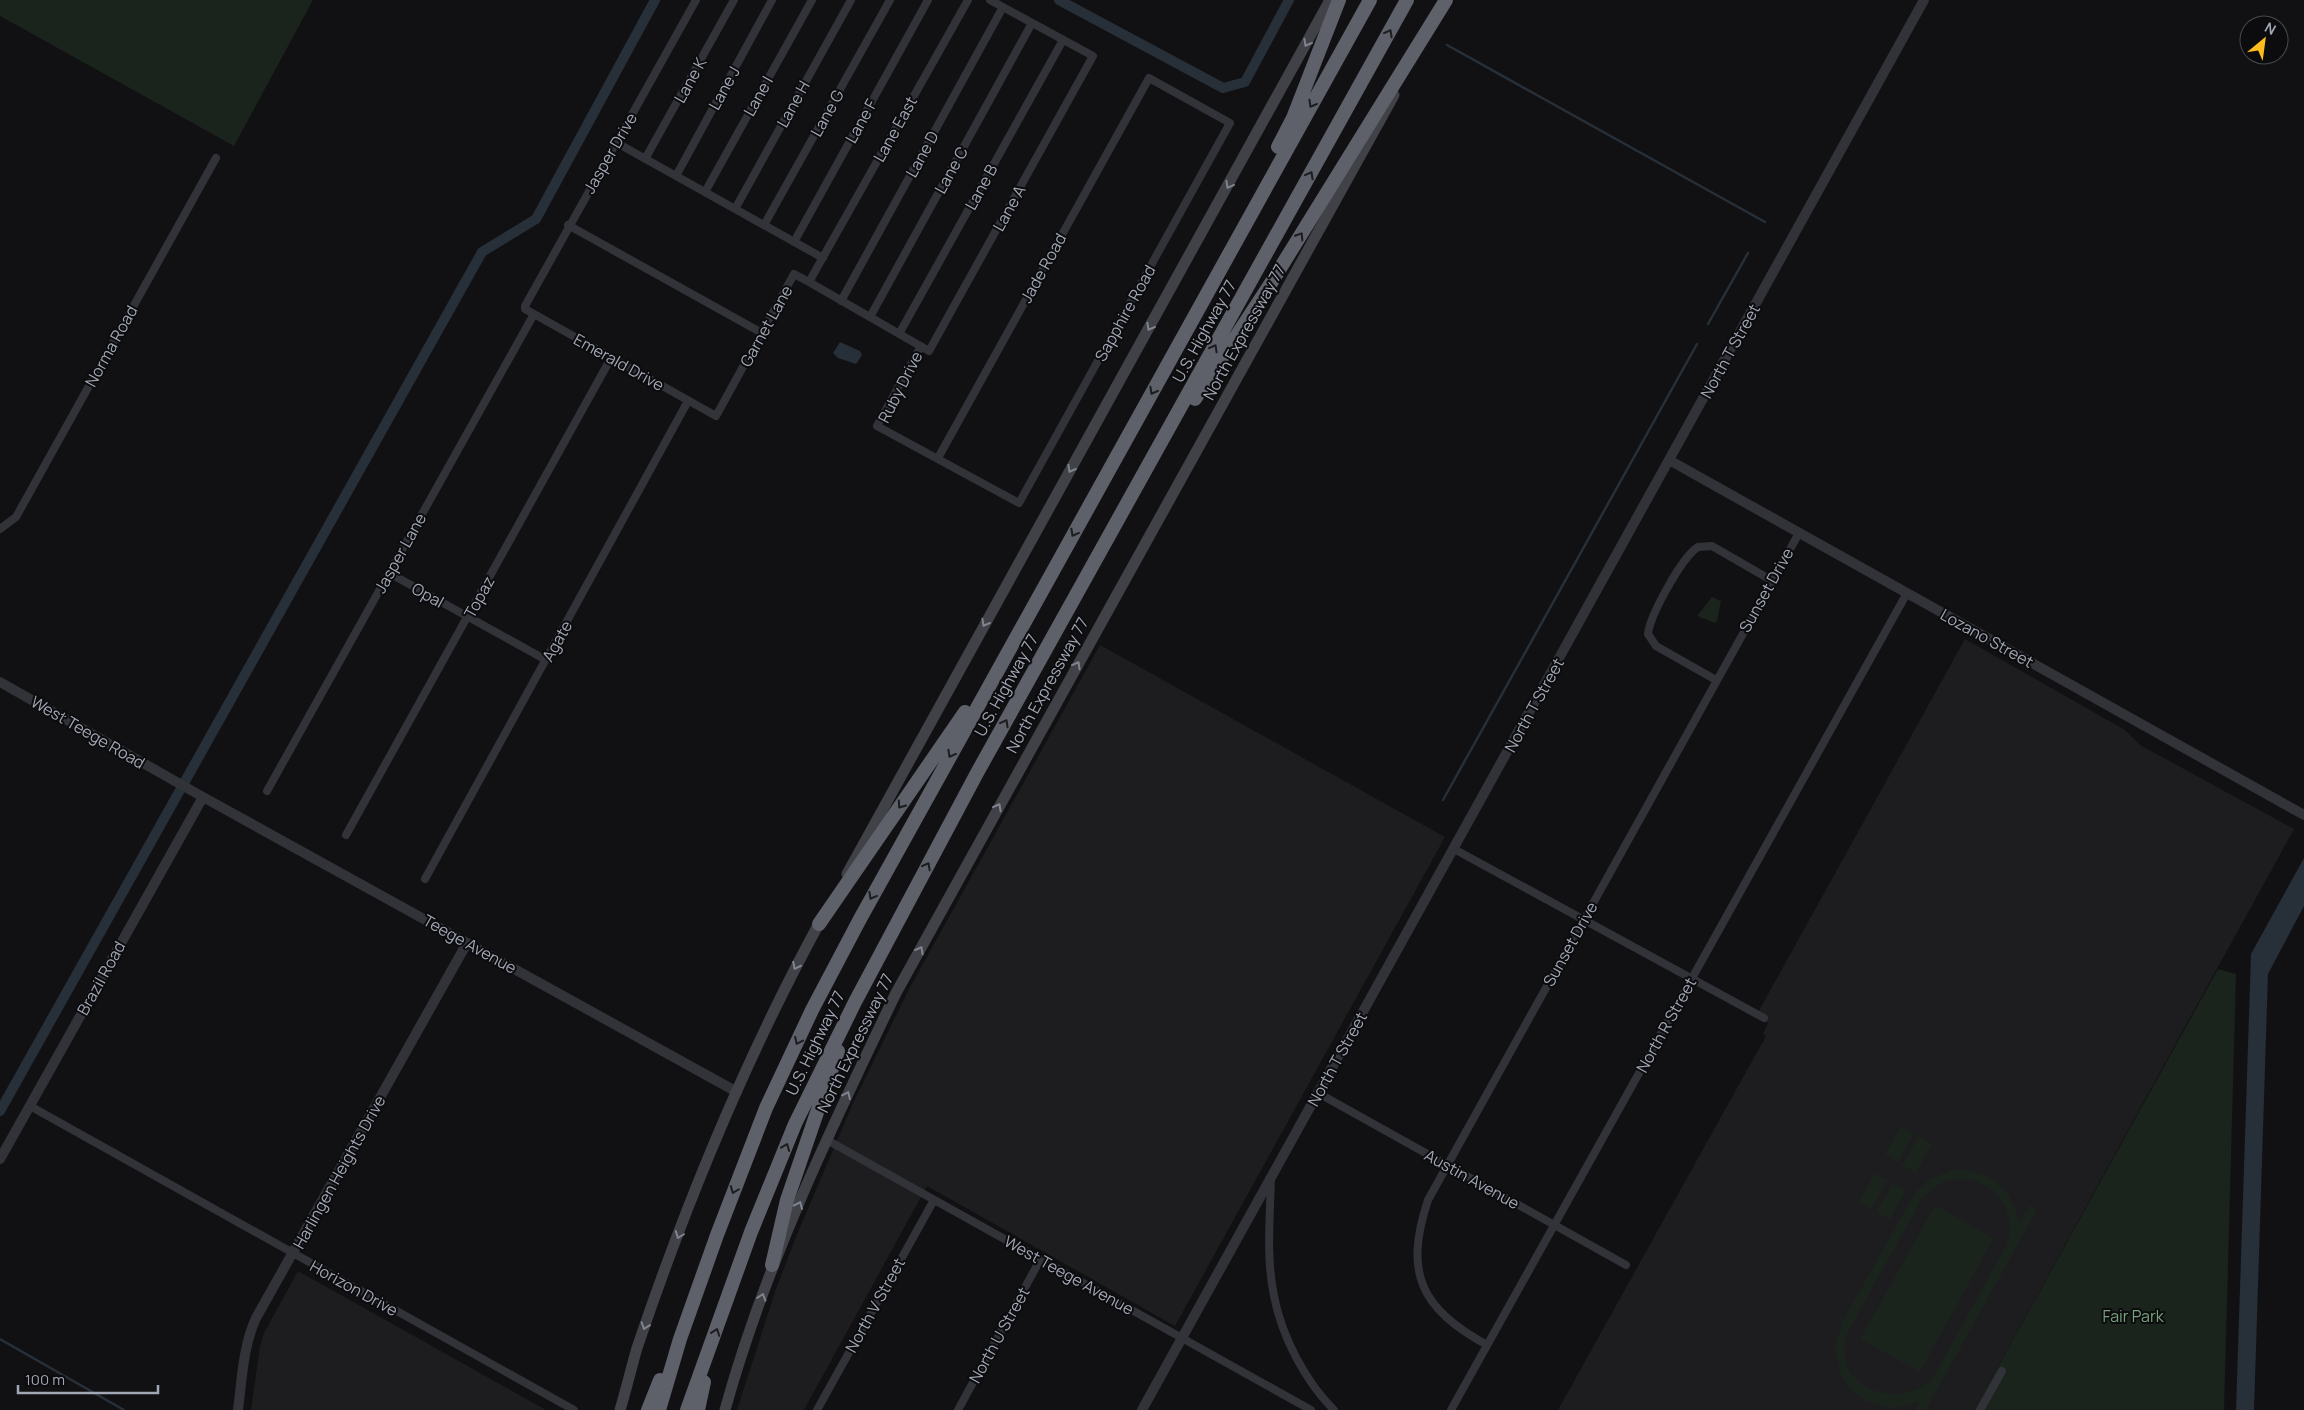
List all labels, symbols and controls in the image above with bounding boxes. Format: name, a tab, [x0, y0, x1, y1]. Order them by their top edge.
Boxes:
north arrow	[2239, 15, 2289, 65]
text: N	[2262, 17, 2280, 39]
one-way arrow	[1382, 30, 1392, 39]
one-way arrow	[1303, 37, 1313, 46]
street label: Lane K	[669, 53, 712, 107]
street label: Lane J	[703, 62, 745, 114]
street label: Lane I	[738, 72, 778, 120]
street label: Lane H	[771, 77, 815, 131]
street label: Lane G	[805, 86, 849, 140]
street label: Lane East	[868, 92, 922, 166]
street label: Lane F	[840, 95, 882, 147]
one-way arrow	[1308, 99, 1318, 108]
street label: Jasper Drive	[578, 109, 642, 197]
street label: Lane D	[900, 127, 944, 181]
street label: Lane C	[929, 143, 973, 197]
street label: Lane B	[960, 160, 1003, 214]
one-way arrow	[1304, 172, 1314, 181]
one-way arrow	[1225, 180, 1235, 189]
street label: Lane A	[987, 181, 1031, 235]
street label: Jade Road	[1015, 229, 1071, 307]
one-way arrow	[1293, 233, 1303, 242]
street label: North Expressway 77	[1198, 260, 1290, 404]
street label: Sapphire Road	[1089, 261, 1161, 365]
street label: U.S. Highway 77	[1167, 276, 1241, 386]
street label: Garnet Lane	[735, 281, 797, 371]
street label: North T Street	[1695, 300, 1765, 402]
street label: Norma Road	[80, 301, 142, 391]
one-way arrow	[1146, 322, 1156, 331]
street label: Emerald Drive	[570, 328, 668, 396]
one-way arrow	[1208, 344, 1218, 353]
street label: Ruby Drive	[873, 347, 927, 427]
one-way arrow	[1149, 386, 1159, 395]
one-way arrow	[1067, 464, 1077, 473]
street label: Jasper Lane	[369, 509, 431, 597]
one-way arrow	[1070, 528, 1080, 537]
street label: Sunset Drive	[1734, 544, 1798, 636]
street label: Topaz	[459, 572, 499, 622]
street label: Opal	[408, 577, 448, 613]
street label: Lozano Street	[1936, 603, 2038, 673]
street label: North Expressway 77	[1001, 613, 1093, 757]
street label: Agate	[537, 616, 577, 666]
one-way arrow	[981, 618, 991, 627]
street label: U.S. Highway 77	[969, 630, 1043, 740]
street label: North T Street	[1499, 654, 1569, 756]
one-way arrow	[1070, 662, 1080, 671]
street label: West Teege Road	[27, 690, 149, 774]
one-way arrow	[999, 720, 1009, 729]
one-way arrow	[947, 749, 957, 758]
one-way arrow	[898, 800, 907, 809]
one-way arrow	[991, 804, 1001, 813]
one-way arrow	[921, 863, 931, 872]
one-way arrow	[868, 891, 878, 900]
street label: Sunset Drive	[1538, 898, 1602, 990]
street label: Teege Avenue	[419, 909, 521, 979]
street label: Brazil Road	[72, 937, 130, 1019]
one-way arrow	[913, 946, 923, 955]
one-way arrow	[792, 961, 802, 970]
street label: North Expressway 77	[812, 970, 898, 1116]
street label: North R Street	[1631, 973, 1701, 1077]
street label: U.S. Highway 77	[780, 987, 850, 1099]
street label: North T Street	[1302, 1008, 1372, 1110]
one-way arrow	[794, 1035, 804, 1044]
street label: Harlingen Heights Drive	[288, 1091, 390, 1253]
one-way arrow	[841, 1091, 851, 1100]
one-way arrow	[779, 1143, 790, 1152]
street label: Austin Avenue	[1420, 1144, 1524, 1214]
one-way arrow	[730, 1185, 740, 1194]
one-way arrow	[792, 1201, 803, 1210]
one-way arrow	[675, 1230, 685, 1238]
street label: West Teege Avenue	[1000, 1230, 1138, 1320]
street label: North V Street	[840, 1254, 910, 1356]
street label: Horizon Drive	[306, 1255, 402, 1321]
street label: North U Street	[964, 1283, 1034, 1387]
one-way arrow	[756, 1293, 766, 1302]
park label: Fair Park	[2102, 1305, 2165, 1327]
one-way arrow	[641, 1322, 651, 1330]
one-way arrow	[710, 1328, 720, 1336]
scale bar	[18, 1362, 158, 1394]
text: 100 m	[25, 1369, 65, 1390]

